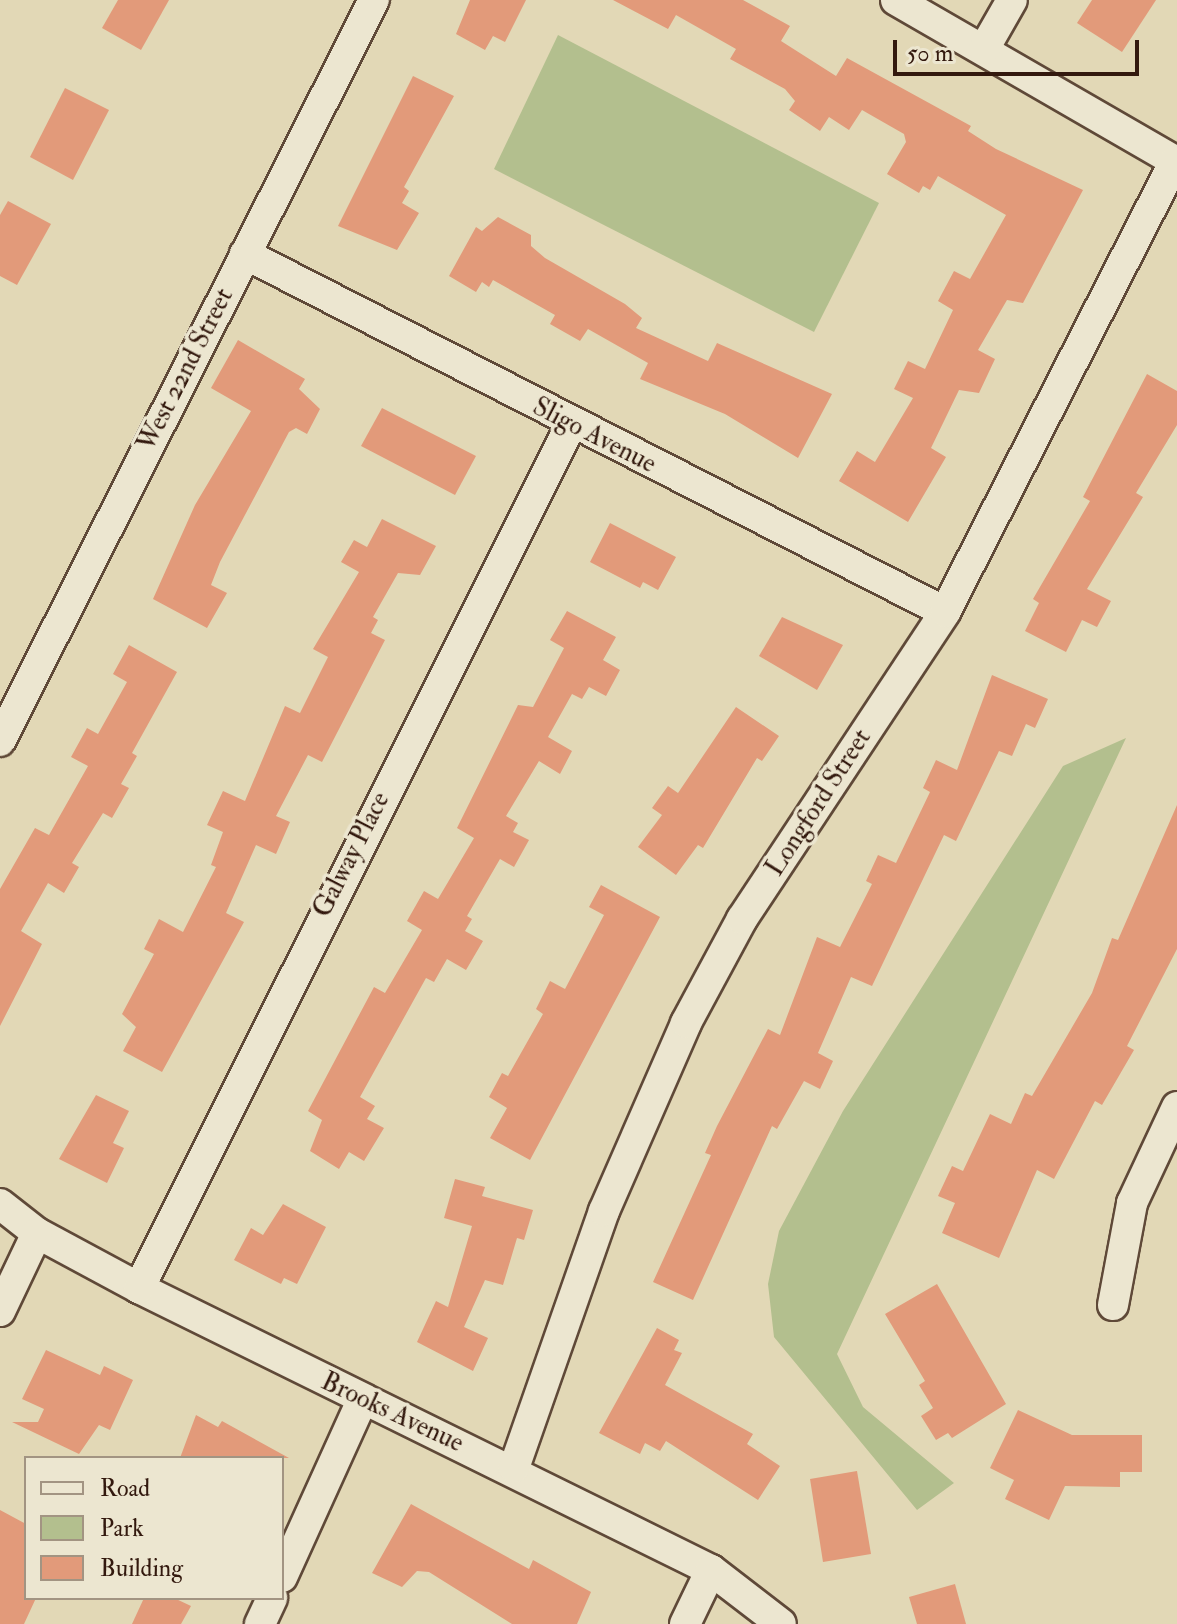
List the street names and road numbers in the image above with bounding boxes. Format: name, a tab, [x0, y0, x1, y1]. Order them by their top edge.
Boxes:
street label: West 22nd Street	[132, 283, 240, 457]
street label: Sligo Avenue	[527, 392, 661, 480]
street label: Longford Street	[760, 724, 878, 882]
street label: Galway Place	[307, 787, 397, 923]
street label: Brooks Avenue	[316, 1366, 468, 1460]

